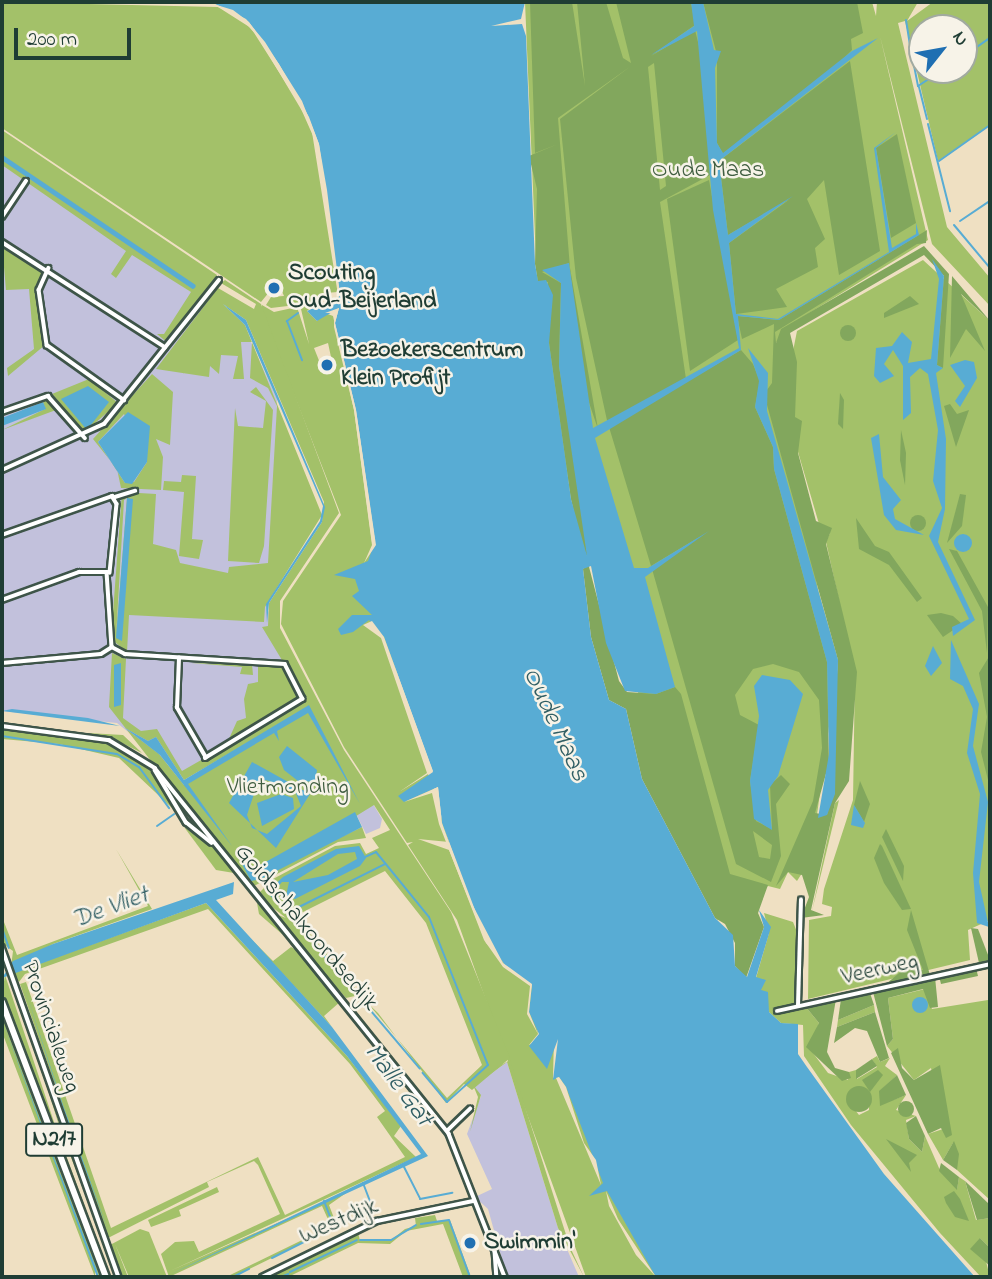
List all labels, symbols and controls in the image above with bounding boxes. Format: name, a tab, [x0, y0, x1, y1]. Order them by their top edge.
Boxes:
scale bar	[18, 14, 135, 58]
north arrow	[908, 14, 978, 84]
text: 200 m	[27, 25, 77, 55]
text: N	[945, 26, 975, 51]
park label: Oude Maas	[652, 157, 764, 185]
place label: Scouting Oud-Beijerland	[288, 260, 436, 316]
marker: Scouting Oud-Beijerland	[266, 280, 282, 296]
place label: Bezoekerscentrum Klein Profijt	[341, 337, 523, 393]
marker: Bezoekerscentrum Klein Profijt	[319, 357, 335, 373]
water label: Oude Maas	[514, 663, 594, 787]
park label: Vlietmonding	[227, 774, 349, 802]
street label: Goidschalxoordsedijk	[228, 839, 384, 1017]
water label: De Vliet	[69, 881, 153, 937]
street label: Veerweg	[839, 947, 921, 993]
street label: Provincialeweg	[14, 957, 86, 1097]
water label: Malle Gat	[356, 1038, 438, 1134]
road number: N217	[24, 1120, 84, 1160]
street label: Westdijk	[295, 1193, 383, 1251]
place label: Swimmin'	[484, 1229, 575, 1257]
marker: Swimmin'	[462, 1235, 478, 1251]

